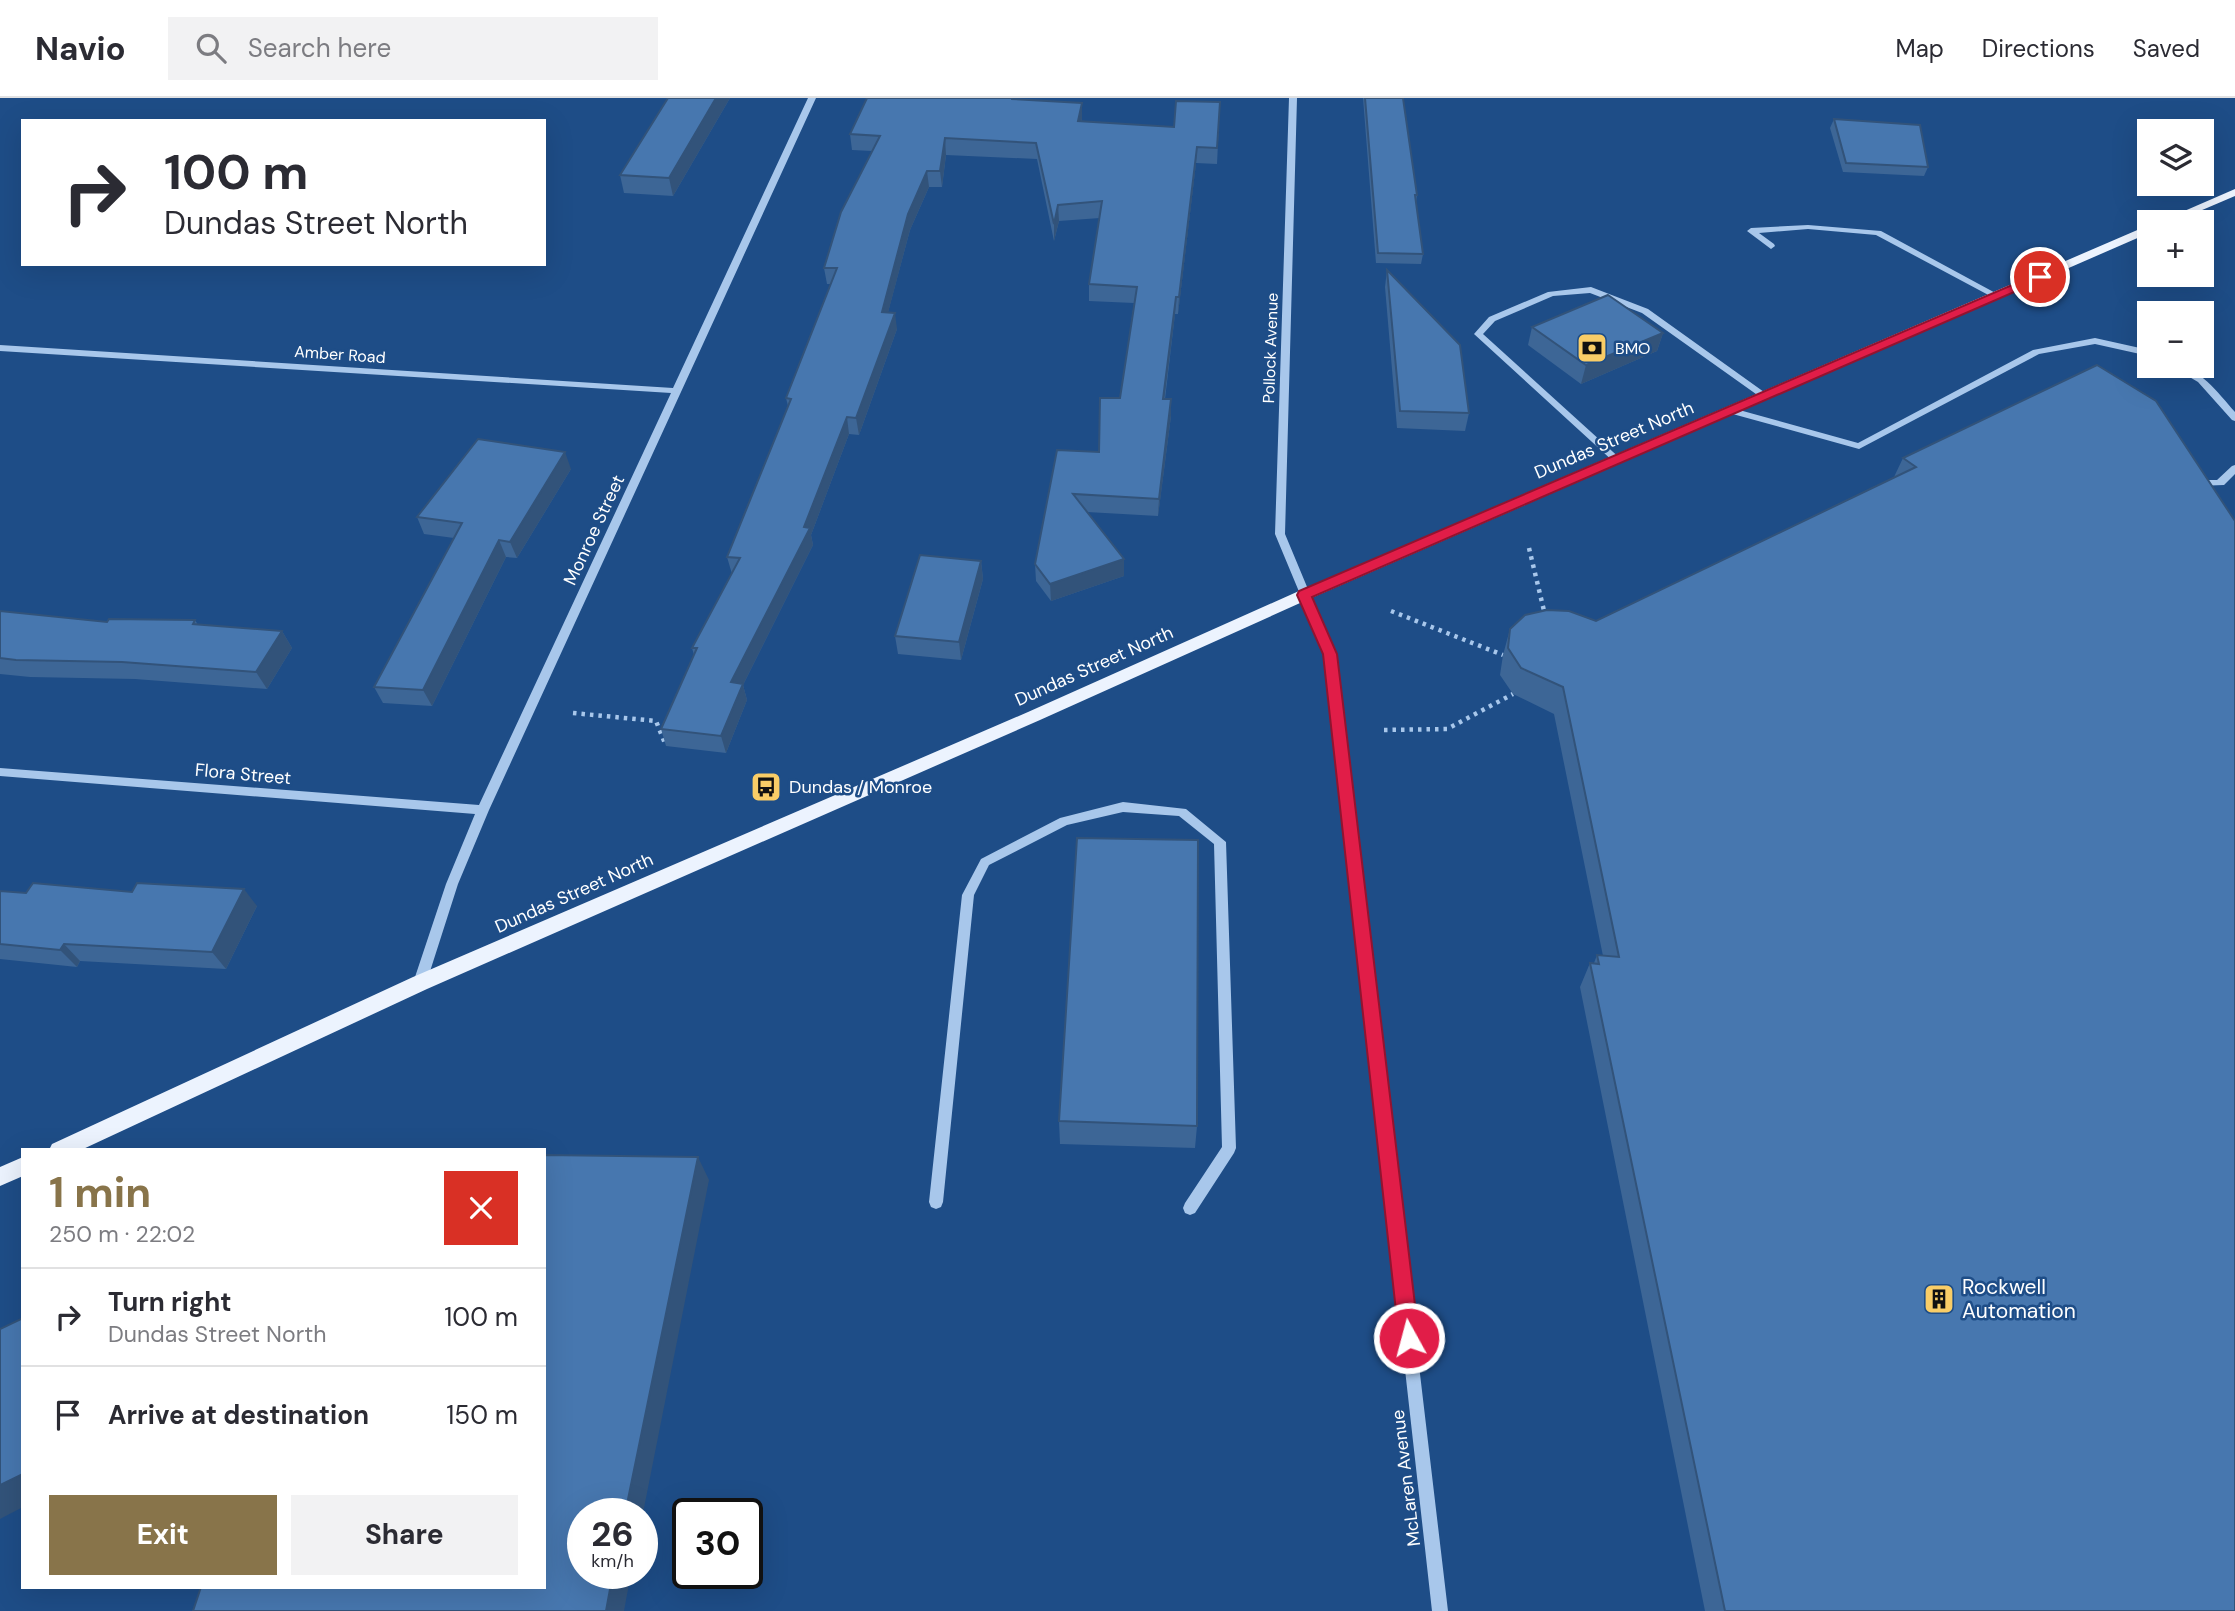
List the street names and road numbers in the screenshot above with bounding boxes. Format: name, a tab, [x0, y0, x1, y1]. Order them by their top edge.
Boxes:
street label: Pollock Avenue	[1258, 292, 1283, 404]
street label: Amber Road	[294, 341, 386, 368]
street label: Dundas Street North	[1531, 396, 1697, 484]
street label: Monroe Street	[558, 471, 630, 589]
street label: Dundas Street North	[1011, 620, 1177, 712]
street label: Flora Street	[194, 758, 292, 790]
street label: Dundas Street North	[491, 847, 657, 939]
street label: McLaren Avenue	[1386, 1408, 1426, 1548]

